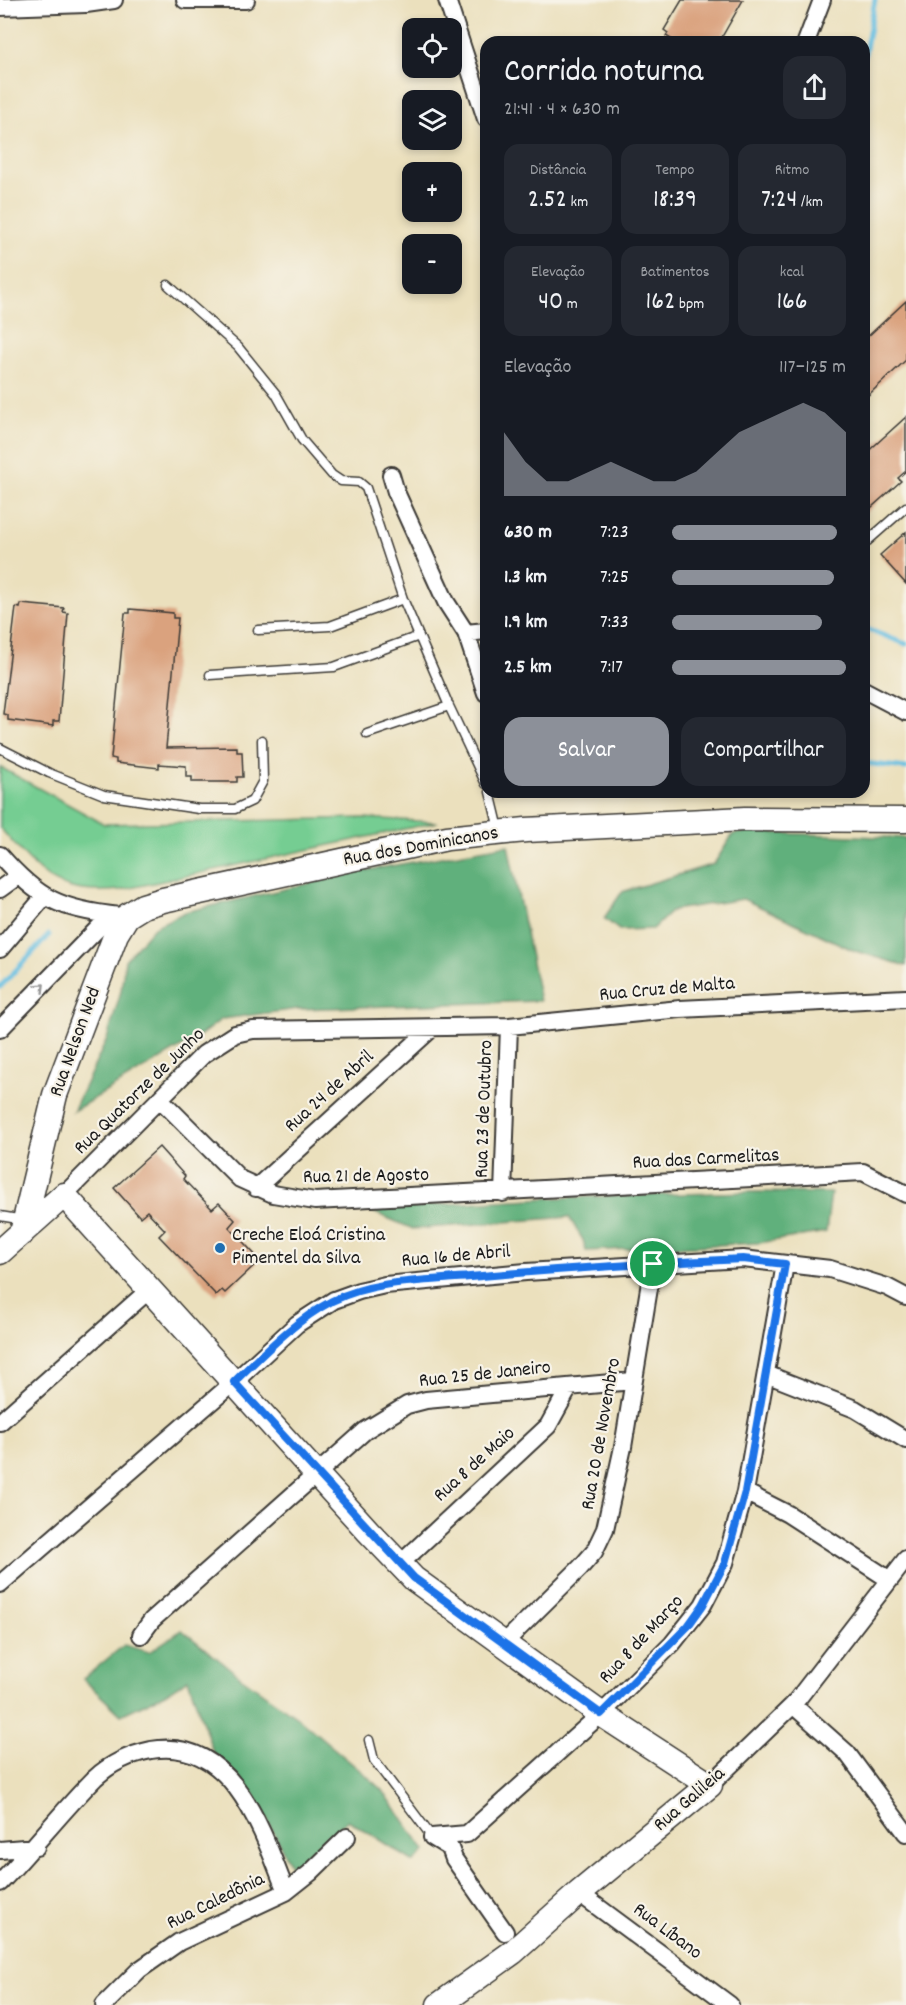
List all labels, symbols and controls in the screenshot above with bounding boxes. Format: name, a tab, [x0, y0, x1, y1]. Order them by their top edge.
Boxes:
map controls	[402, 18, 462, 294]
button: locate	[402, 18, 462, 78]
text: Corrida noturna	[504, 50, 703, 97]
button: share	[783, 56, 846, 119]
button: layers	[402, 90, 462, 150]
text: 21:41 · 4 × 630 m	[504, 96, 620, 124]
text: Distância	[530, 159, 586, 182]
text: Tempo	[656, 159, 694, 182]
text: Ritmo	[775, 159, 809, 182]
button: +	[402, 162, 462, 222]
text: 2.52	[528, 182, 567, 219]
text: 18:39	[653, 182, 697, 219]
text: 7:24	[761, 182, 797, 219]
text: km	[567, 191, 588, 214]
text: /km	[797, 191, 823, 214]
button: −	[402, 234, 462, 294]
text: Elevação	[531, 261, 585, 284]
text: Batimentos	[640, 261, 710, 284]
text: kcal	[780, 261, 804, 284]
text: 40	[538, 284, 563, 321]
text: 162	[646, 284, 675, 321]
text: 166	[776, 284, 808, 321]
text: m	[563, 293, 578, 316]
text: bpm	[675, 293, 704, 316]
text: Elevação	[504, 354, 571, 382]
text: 117–125 m	[779, 354, 846, 382]
text: 630 m	[504, 519, 552, 547]
text: 7:23	[600, 519, 629, 547]
text: 1.3 km	[504, 564, 547, 592]
text: 7:25	[600, 564, 629, 592]
text: 1.9 km	[504, 609, 547, 637]
text: 7:33	[600, 609, 629, 637]
text: 2.5 km	[504, 654, 552, 682]
text: 7:17	[600, 654, 623, 682]
button: Salvar	[504, 717, 669, 786]
button: Compartilhar	[681, 717, 846, 786]
street label: Rua dos Dominicanos	[341, 820, 501, 874]
street label: Rua Cruz de Malta	[598, 970, 736, 1010]
street label: Rua Nelson Ned	[43, 983, 109, 1101]
one-way arrow	[34, 984, 45, 994]
street label: Rua Quatorze de Junho	[68, 1022, 212, 1162]
street label: Rua 23 de Outubro	[469, 1039, 501, 1179]
street label: Rua 24 de Abril	[279, 1044, 381, 1140]
street label: Rua das Carmelitas	[632, 1142, 780, 1178]
street label: Rua 21 de Agosto	[303, 1162, 429, 1192]
place label: Creche Eloá Cristina Pimentel da Silva	[232, 1222, 386, 1273]
street label: Rua 16 de Abril	[400, 1238, 512, 1276]
pin	[627, 1238, 678, 1289]
marker: Creche Eloá Cristina Pimentel da Silva	[213, 1241, 227, 1255]
icon: arrive	[636, 1247, 669, 1280]
street label: Rua 25 de Janeiro	[418, 1354, 552, 1396]
street label: Rua 20 de Novembro	[575, 1356, 629, 1512]
street label: Rua 8 de Maio	[428, 1421, 522, 1509]
street label: Rua 8 de Março	[593, 1589, 691, 1691]
street label: Rua Galileia	[648, 1761, 732, 1839]
street label: Rua Caledônia	[162, 1866, 270, 1938]
street label: Rua Líbano	[626, 1897, 708, 1967]

